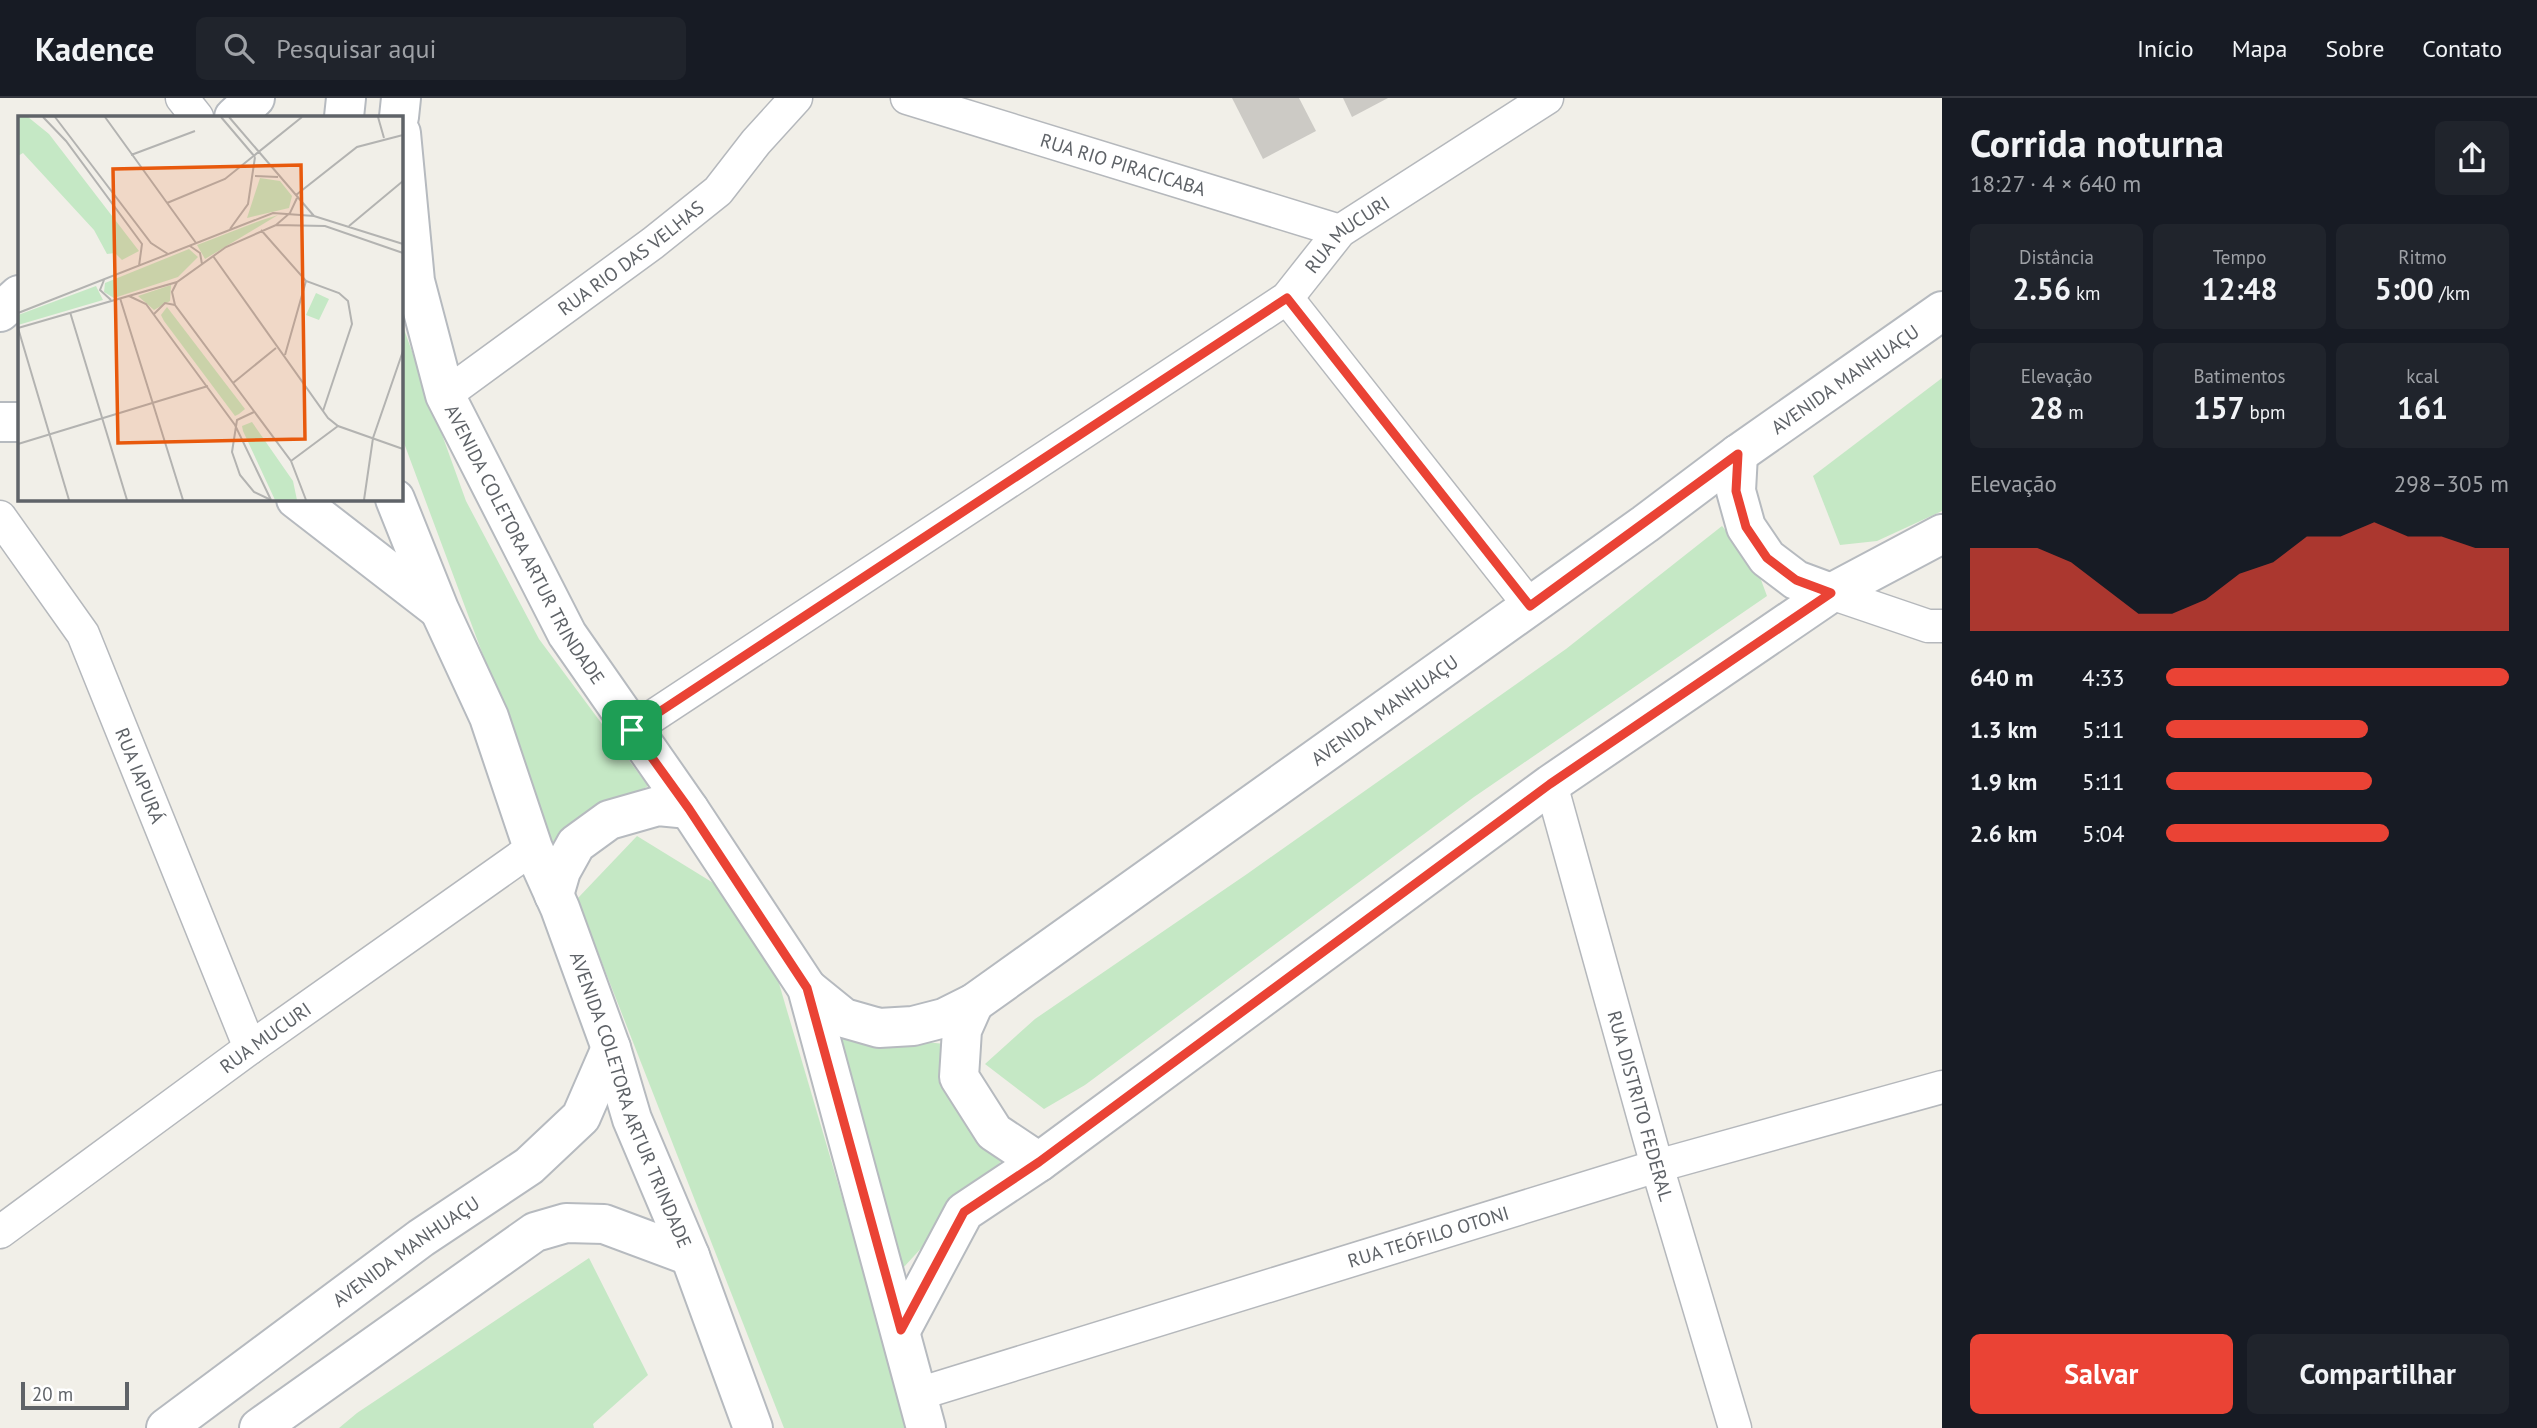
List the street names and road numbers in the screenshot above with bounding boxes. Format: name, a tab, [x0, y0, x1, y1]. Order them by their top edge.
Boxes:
street label: RUA RIO PIRACICABA	[1037, 128, 1209, 201]
street label: RUA MUCURI	[1299, 190, 1394, 278]
street label: RUA RIO DAS VELHAS	[553, 195, 709, 320]
street label: AVENIDA MANHUAÇU	[1766, 319, 1923, 439]
street label: AVENIDA COLETORA ARTUR TRINDADE	[440, 400, 610, 689]
street label: AVENIDA MANHUAÇU	[1306, 649, 1463, 771]
street label: RUA IAPURÁ	[110, 724, 170, 827]
street label: AVENIDA COLETORA ARTUR TRINDADE	[565, 948, 697, 1251]
street label: RUA MUCURI	[215, 997, 316, 1078]
street label: RUA DISTRITO FEDERAL	[1602, 1008, 1679, 1204]
street label: AVENIDA MANHUAÇU	[328, 1191, 484, 1312]
street label: RUA TEÓFILO OTONI	[1345, 1200, 1512, 1273]

